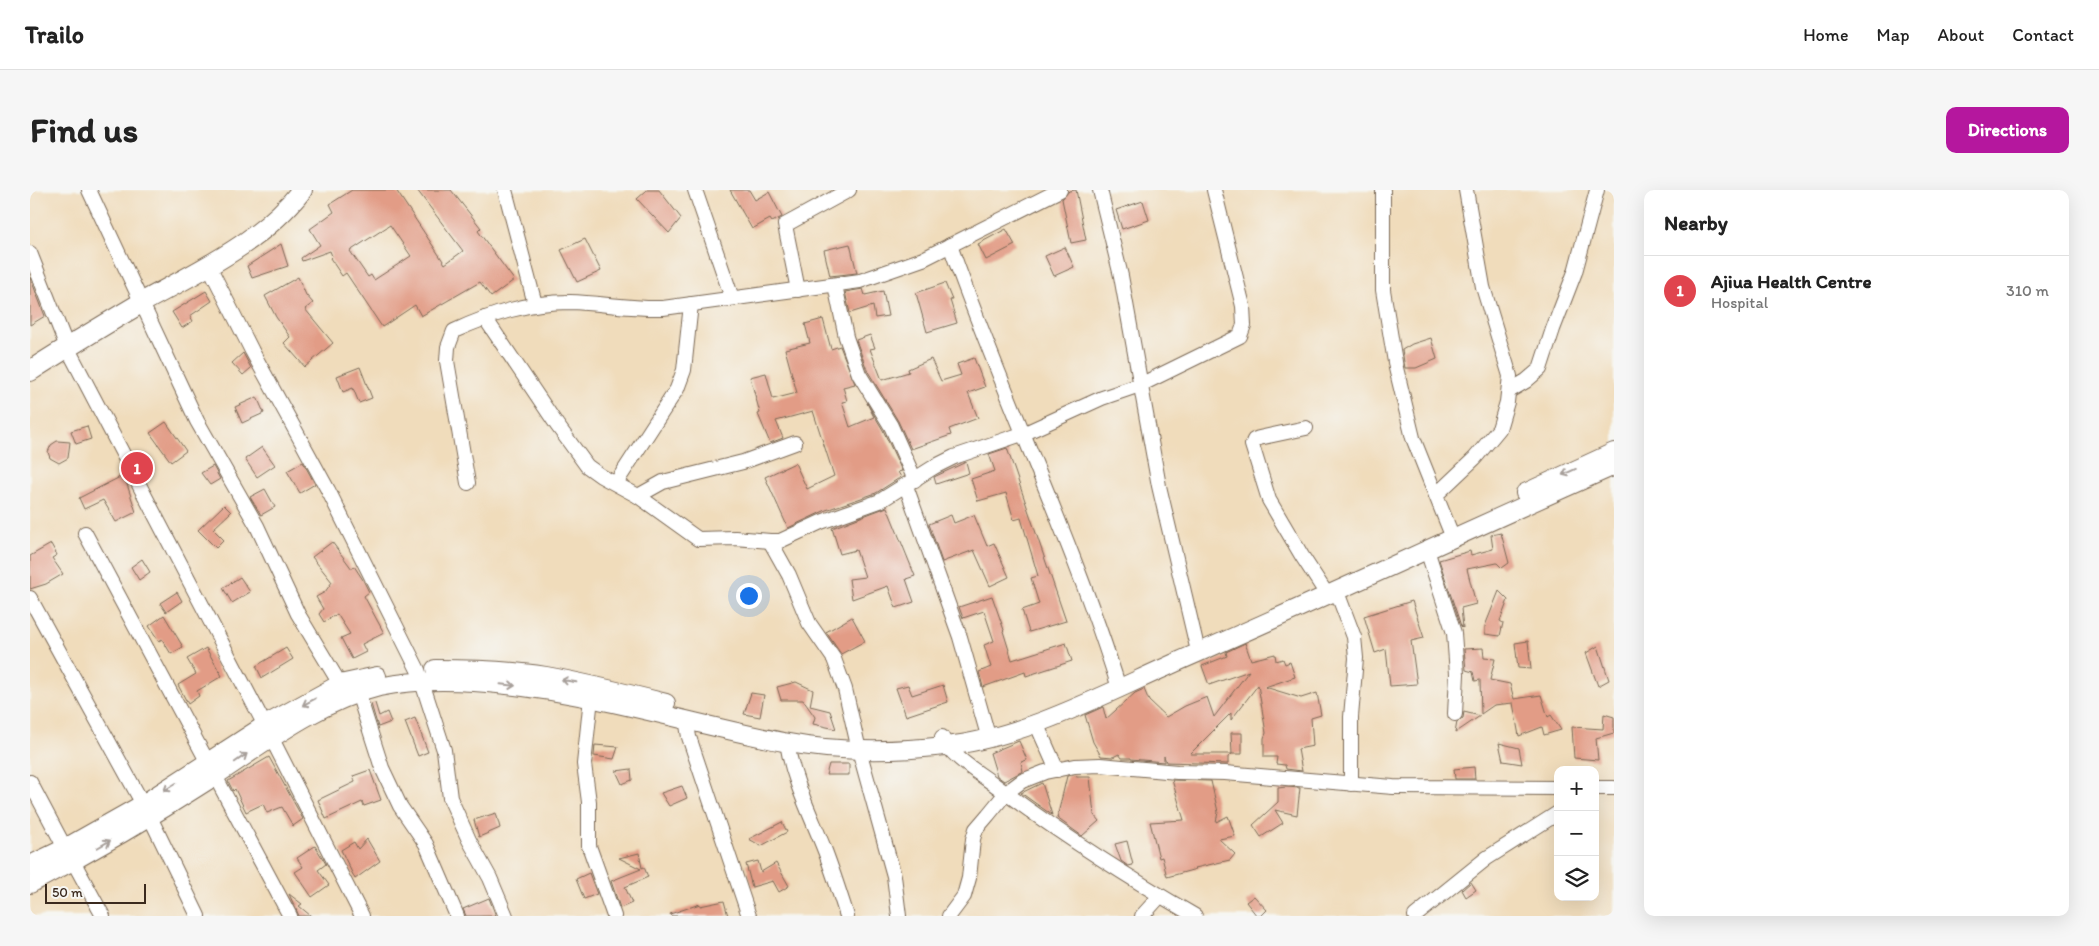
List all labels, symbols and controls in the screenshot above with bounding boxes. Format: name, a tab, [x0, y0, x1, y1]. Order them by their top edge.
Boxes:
text: Trailo	[25, 20, 84, 49]
text: Home	[1803, 24, 1849, 46]
text: Map	[1877, 24, 1910, 46]
text: About	[1938, 24, 1984, 46]
text: Contact	[2012, 24, 2074, 46]
button: Directions	[1946, 107, 2069, 153]
text: Find us	[30, 109, 138, 151]
text: Nearby	[1664, 210, 1728, 235]
text: Ajiua Health Centre	[1711, 270, 1871, 293]
text: 1	[1676, 281, 1684, 300]
text: 310 m	[2006, 281, 2049, 300]
text: Hospital	[1711, 293, 1768, 312]
pin: 1	[121, 449, 153, 487]
one-way arrow	[1562, 467, 1577, 477]
your location	[736, 583, 762, 609]
one-way arrow	[562, 675, 578, 685]
one-way arrow	[499, 680, 515, 690]
one-way arrow	[301, 697, 316, 707]
one-way arrow	[234, 753, 248, 763]
map controls	[1554, 766, 1599, 901]
button: +	[1554, 766, 1599, 811]
one-way arrow	[164, 782, 178, 792]
button: −	[1554, 811, 1599, 856]
one-way arrow	[96, 838, 110, 848]
button: layers	[1554, 856, 1599, 901]
scale bar	[45, 881, 146, 904]
text: 50 m	[52, 884, 83, 901]

